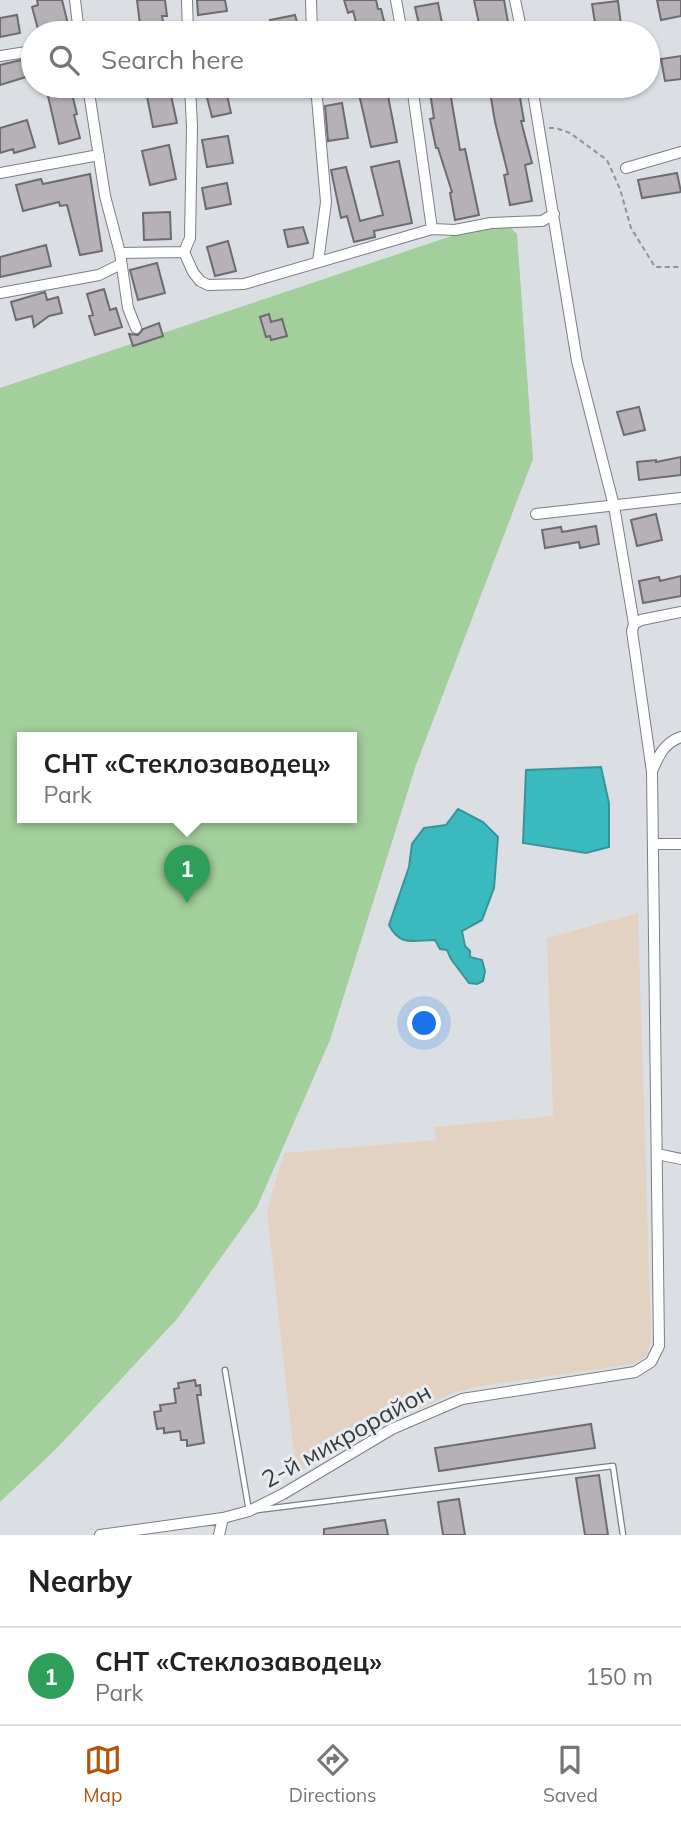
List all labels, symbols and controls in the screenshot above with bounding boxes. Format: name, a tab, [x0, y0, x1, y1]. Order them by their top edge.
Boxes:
search box	[21, 21, 660, 98]
icon: search	[45, 41, 83, 79]
text: Search here	[101, 43, 244, 76]
popup	[17, 732, 357, 823]
text: СНТ «Стеклозаводец»	[44, 747, 331, 780]
text: Park	[44, 780, 92, 809]
pin: 1	[164, 845, 210, 903]
your location	[407, 1006, 441, 1040]
street label: 2-й микрорайон	[256, 1376, 436, 1494]
text: Nearby	[28, 1562, 132, 1600]
text: СНТ «Стеклозаводец»	[95, 1645, 382, 1678]
text: 1	[44, 1662, 58, 1691]
text: 150 m	[585, 1662, 653, 1691]
text: Park	[95, 1678, 143, 1707]
tab: Map	[83, 1741, 122, 1807]
tab: Directions	[289, 1741, 377, 1807]
tab: Saved	[543, 1741, 598, 1807]

